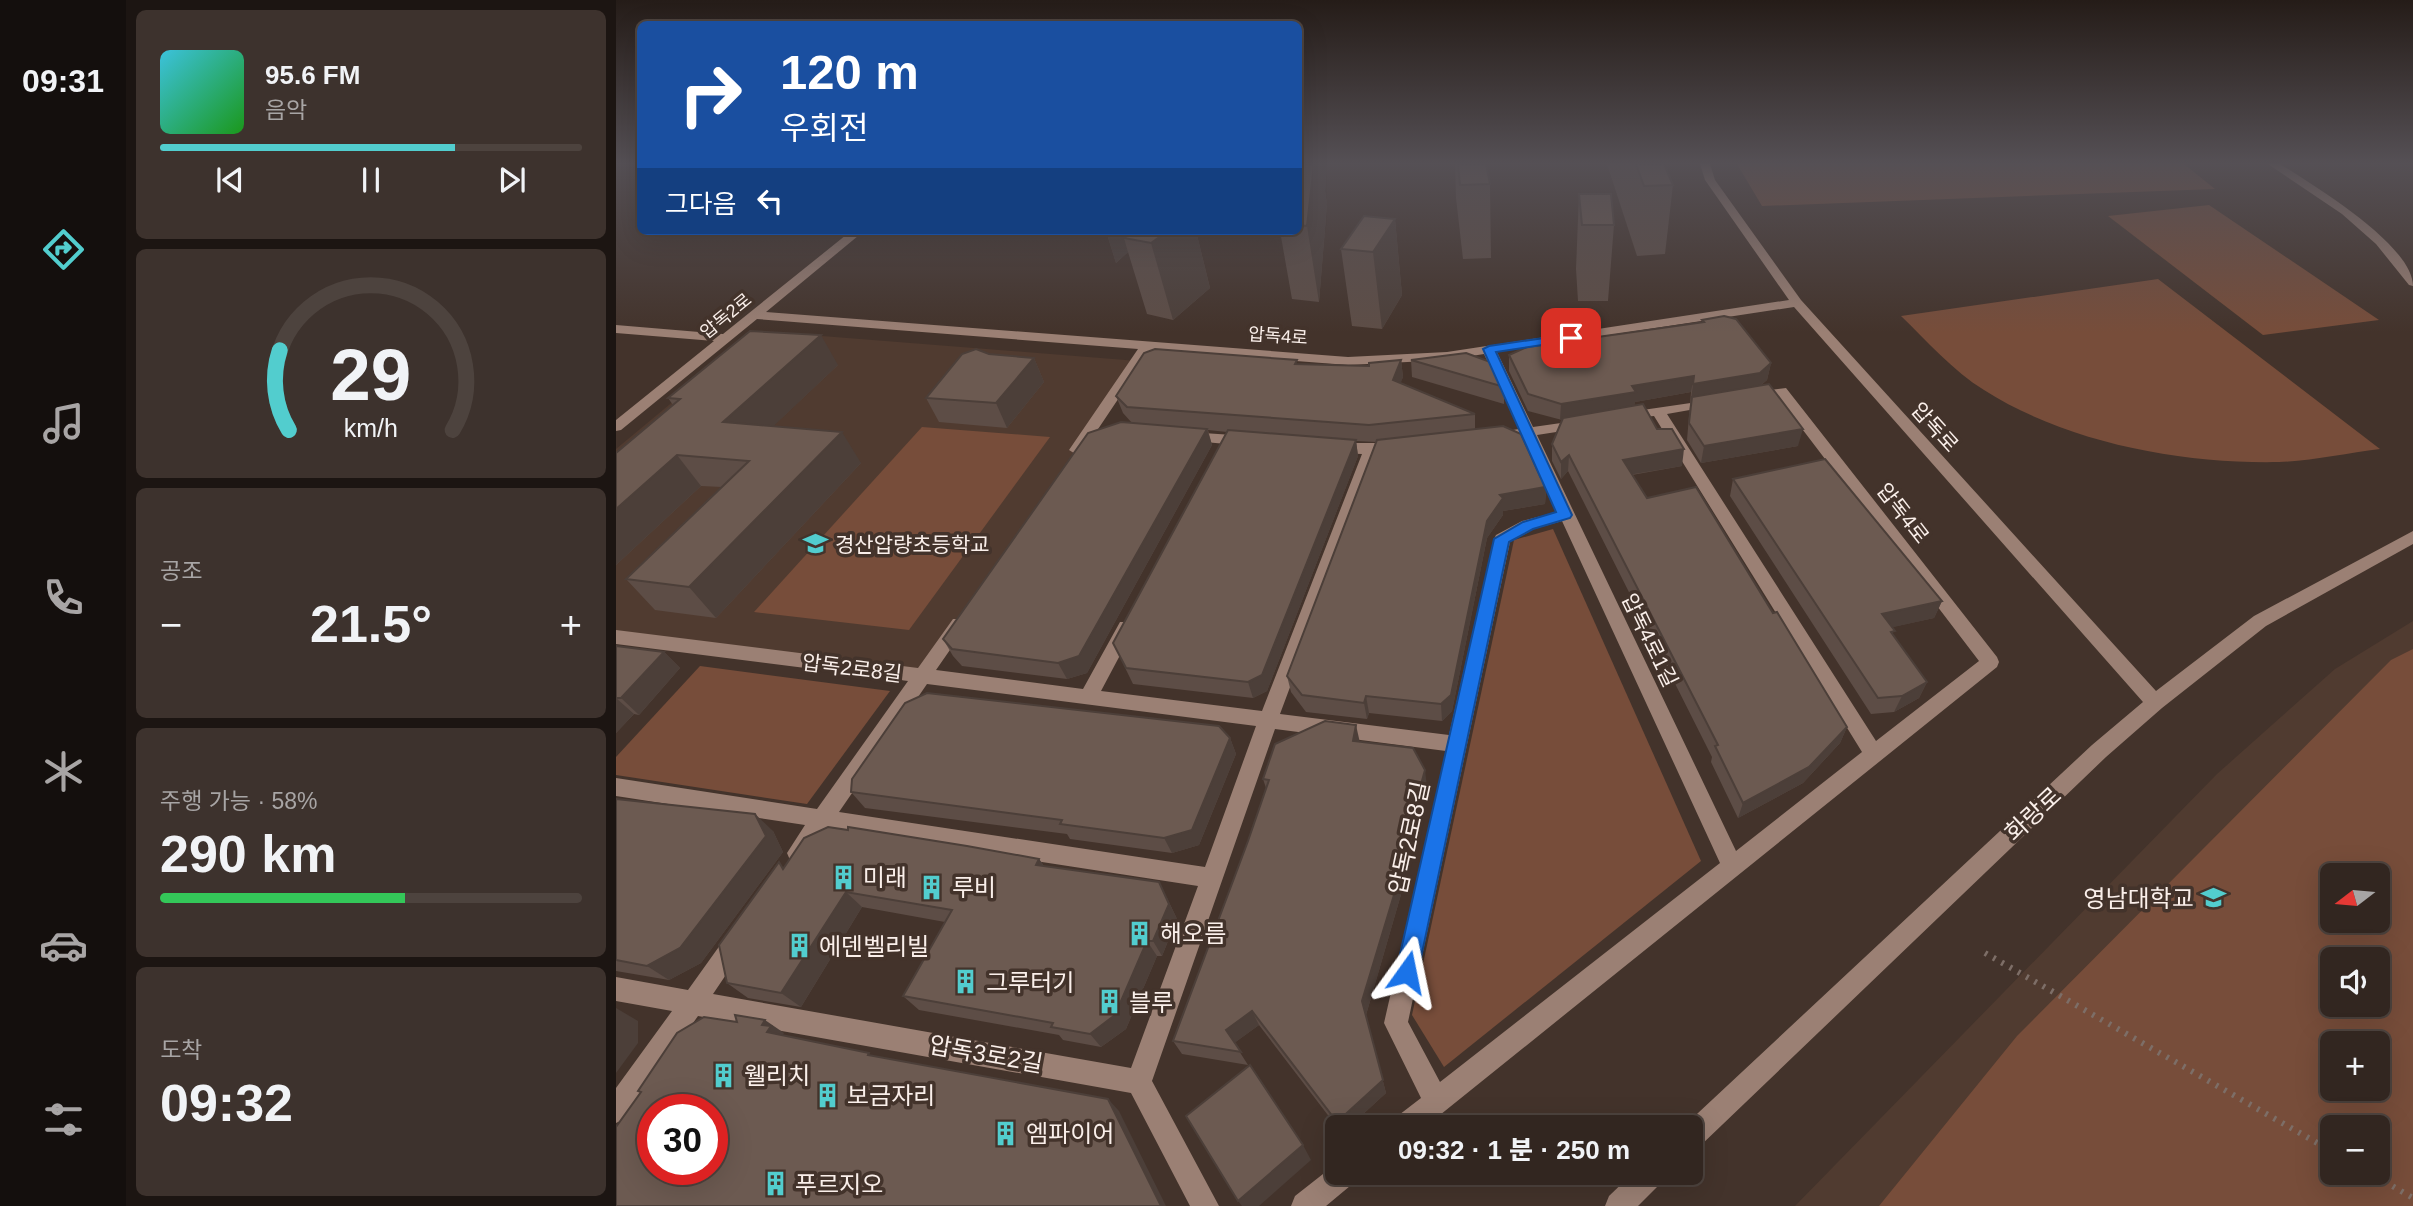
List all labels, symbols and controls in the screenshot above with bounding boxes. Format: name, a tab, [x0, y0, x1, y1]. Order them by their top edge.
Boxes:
text: 120 m	[780, 45, 919, 99]
icon: right	[665, 49, 756, 140]
text: 95.6 FM	[265, 60, 360, 90]
text: 09:31	[22, 63, 104, 99]
text: 음악	[265, 97, 307, 123]
text: 우회전	[780, 110, 868, 146]
icon: previous	[211, 161, 249, 199]
icon: pause	[352, 161, 390, 199]
icon: next	[493, 161, 531, 199]
icon: left	[751, 182, 789, 220]
text: 그다음	[665, 189, 737, 219]
icon: directions	[39, 225, 88, 274]
street label: 압독2로	[697, 289, 755, 343]
pin	[1541, 308, 1601, 368]
icon: arrive	[1552, 319, 1590, 357]
street label: 압독4로	[1248, 324, 1308, 348]
text: 29	[331, 334, 411, 415]
street label: 압독로	[1907, 398, 1963, 456]
icon: music	[39, 399, 88, 448]
text: km/h	[344, 414, 398, 442]
street label: 압독4로	[1873, 478, 1933, 548]
school or university icon: 경산압량초등학교	[801, 530, 829, 558]
place label: 경산압량초등학교	[835, 533, 990, 556]
text: 공조	[160, 558, 202, 584]
icon: phone	[39, 573, 88, 622]
street label: 압독4로1길	[1618, 590, 1682, 690]
text: 21.5°	[310, 595, 432, 653]
text: −	[160, 604, 182, 646]
text: +	[560, 604, 582, 646]
street label: 압독2로8길	[801, 650, 903, 686]
icon: climate	[39, 747, 88, 796]
street label: 압독2로8길	[1384, 779, 1434, 897]
street label: 화랑로	[2000, 782, 2066, 846]
text: 주행 가능 · 58%	[160, 788, 318, 814]
text: 290 km	[160, 825, 336, 883]
building icon: 미래	[829, 863, 857, 891]
north arrow	[2320, 863, 2390, 933]
map controls	[2320, 863, 2390, 1185]
place label: 미래	[863, 864, 907, 891]
building icon: 루비	[918, 873, 946, 901]
place label: 루비	[952, 874, 996, 901]
school or university icon: 영남대학교	[2200, 884, 2228, 912]
place label: 영남대학교	[2084, 885, 2194, 912]
building icon: 해오름	[1126, 919, 1154, 947]
place label: 해오름	[1160, 920, 1226, 947]
icon: car	[39, 921, 88, 970]
building icon: 에덴벨리빌	[785, 932, 813, 960]
place label: 에덴벨리빌	[819, 933, 929, 960]
position arrow	[1370, 935, 1444, 1009]
button: sound	[2320, 947, 2390, 1017]
building icon: 그루터기	[952, 968, 980, 996]
place label: 그루터기	[986, 969, 1074, 996]
building icon: 블루	[1095, 988, 1123, 1016]
place label: 블루	[1129, 989, 1173, 1016]
street label: 압독3로2길	[927, 1031, 1045, 1077]
button: +	[2320, 1031, 2390, 1101]
text: 도착	[160, 1037, 202, 1063]
building icon: 웰리치	[710, 1061, 738, 1089]
place label: 웰리치	[744, 1062, 810, 1089]
text: 09:32	[160, 1074, 293, 1132]
building icon: 보금자리	[813, 1081, 841, 1109]
place label: 보금자리	[847, 1082, 935, 1109]
speed limit sign: 30	[637, 1094, 728, 1185]
icon: filters	[39, 1095, 88, 1144]
button: −	[2320, 1115, 2390, 1185]
building icon: 엠파이어	[992, 1119, 1020, 1147]
place label: 엠파이어	[1026, 1120, 1114, 1147]
text: 09:32 · 1 분 · 250 m	[1398, 1135, 1630, 1165]
building icon: 푸르지오	[761, 1170, 789, 1198]
place label: 푸르지오	[795, 1171, 883, 1198]

